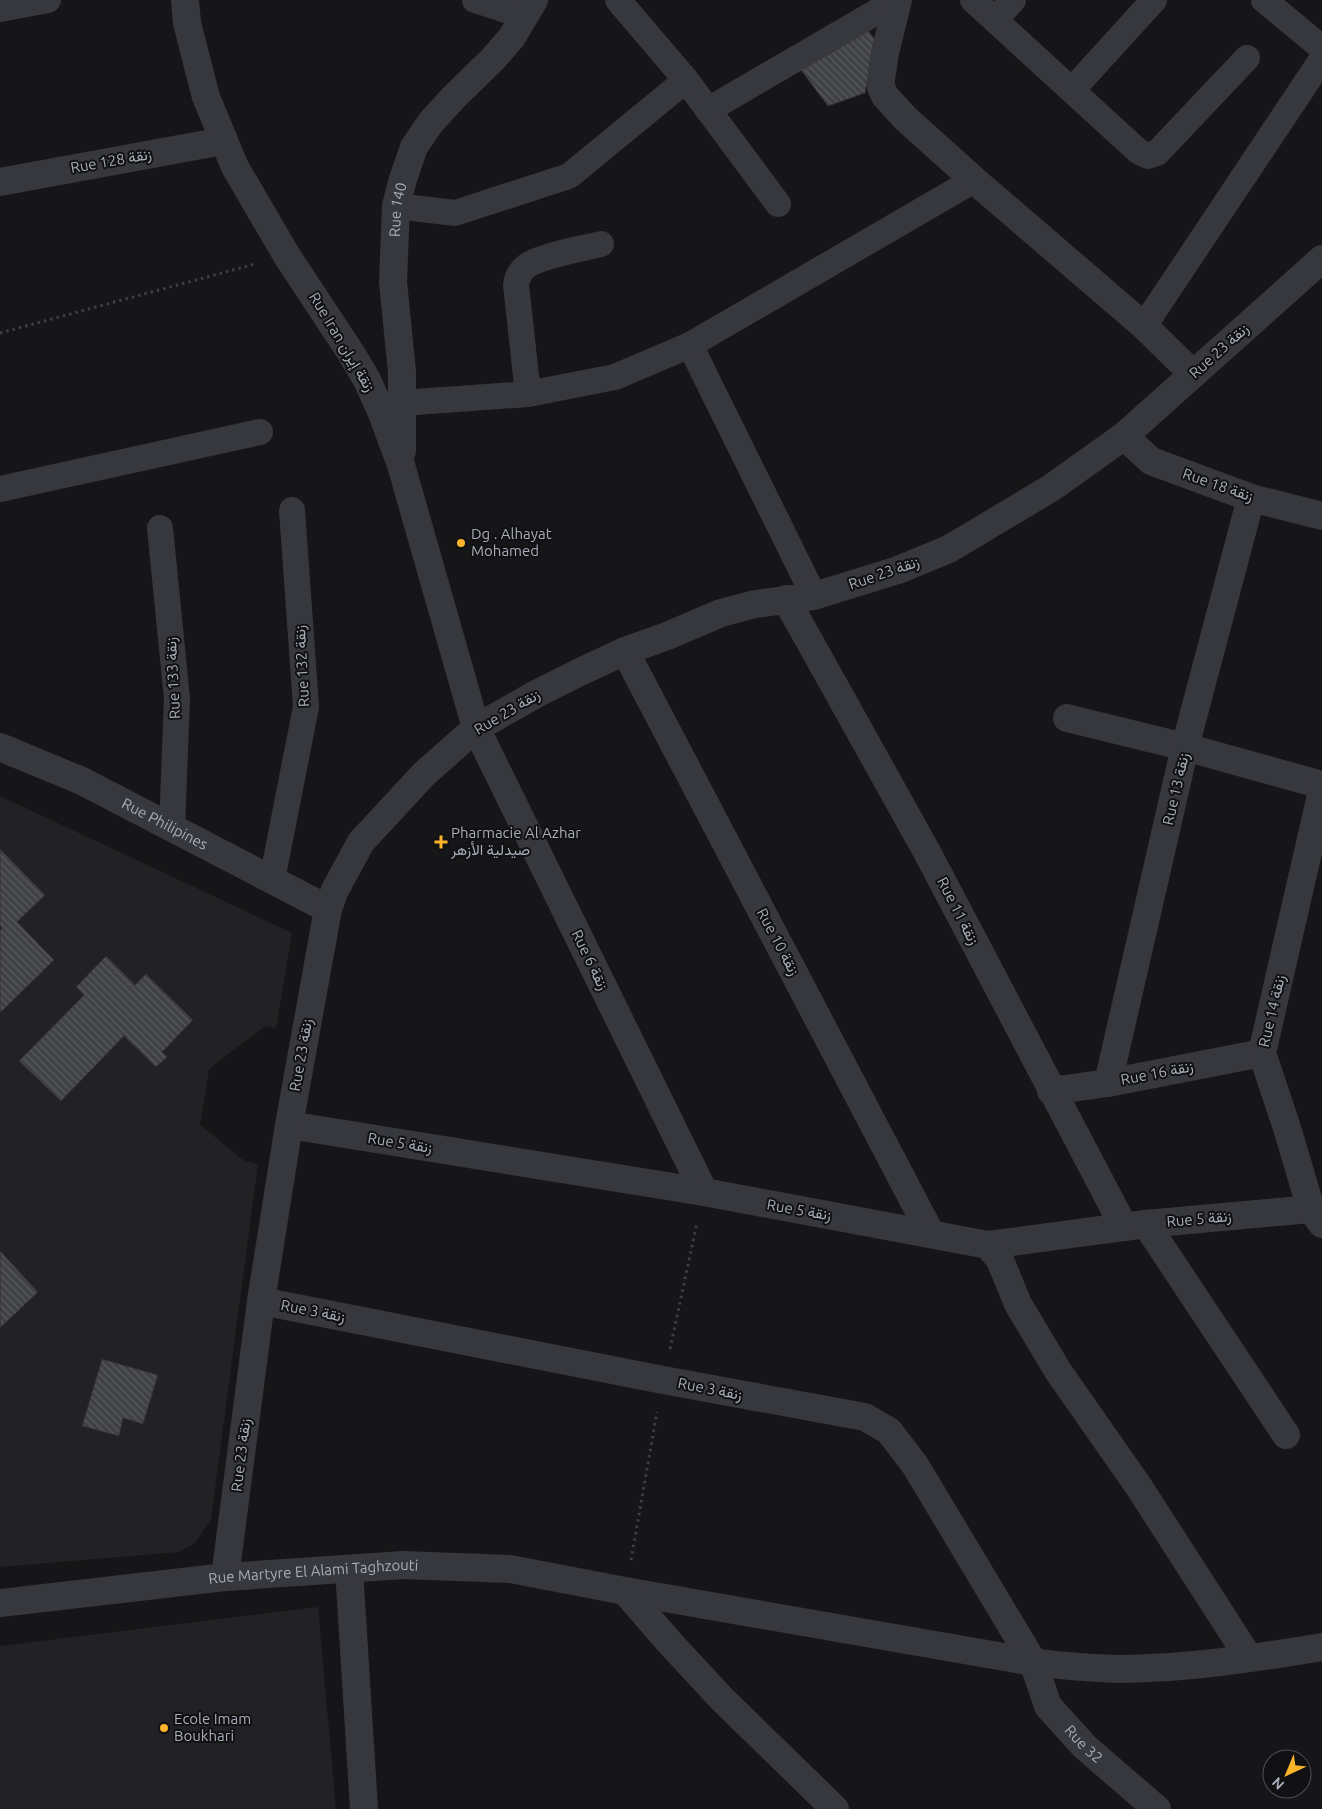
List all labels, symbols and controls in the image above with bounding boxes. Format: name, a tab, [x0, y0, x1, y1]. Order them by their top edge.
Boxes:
street label: Rue 128 زنقة	[69, 145, 153, 177]
street label: Rue 140	[386, 180, 410, 237]
street label: Rue Iran زنقة إيران	[304, 289, 379, 396]
street label: Rue 23 زنقة	[1186, 320, 1252, 382]
street label: Rue 18 زنقة	[1180, 465, 1256, 505]
place label: Dg . Alhayat Mohamed	[471, 525, 552, 559]
marker: Dg . Alhayat Mohamed	[455, 537, 467, 549]
street label: Rue 23 زنقة	[846, 553, 922, 593]
street label: Rue 132 زنقة	[291, 625, 313, 707]
street label: Rue 133 زنقة	[162, 637, 184, 719]
street label: Rue 23 زنقة	[471, 685, 543, 739]
street label: Rue 13 زنقة	[1159, 751, 1193, 827]
street label: Rue Philipines	[119, 794, 211, 853]
place label: Pharmacie Al Azhar صيدلية الأزهر	[450, 824, 581, 859]
marker: Pharmacie Al Azhar صيدلية الأزهر	[435, 836, 447, 848]
street label: Rue 11 زنقة	[933, 874, 983, 948]
street label: Rue 10 زنقة	[753, 905, 803, 979]
street label: Rue 6 زنقة	[568, 927, 612, 993]
street label: Rue 14 زنقة	[1255, 973, 1289, 1049]
street label: Rue 23 زنقة	[286, 1017, 316, 1093]
street label: Rue 16 زنقة	[1119, 1057, 1195, 1089]
street label: Rue 5 زنقة	[366, 1129, 434, 1157]
street label: Rue 5 زنقة	[765, 1195, 833, 1225]
street label: Rue 5 زنقة	[1166, 1207, 1232, 1231]
street label: Rue 3 زنقة	[279, 1296, 347, 1326]
street label: Rue 3 زنقة	[676, 1374, 744, 1404]
street label: Rue 23 زنقة	[228, 1417, 254, 1493]
street label: Rue Martyre El Alami Taghzouti	[207, 1556, 419, 1587]
place label: Ecole Imam Boukhari	[174, 1710, 251, 1744]
street label: Rue 32	[1061, 1721, 1106, 1766]
marker: Ecole Imam Boukhari	[158, 1722, 170, 1734]
north arrow	[1262, 1749, 1312, 1799]
text: N	[1269, 1774, 1287, 1793]

